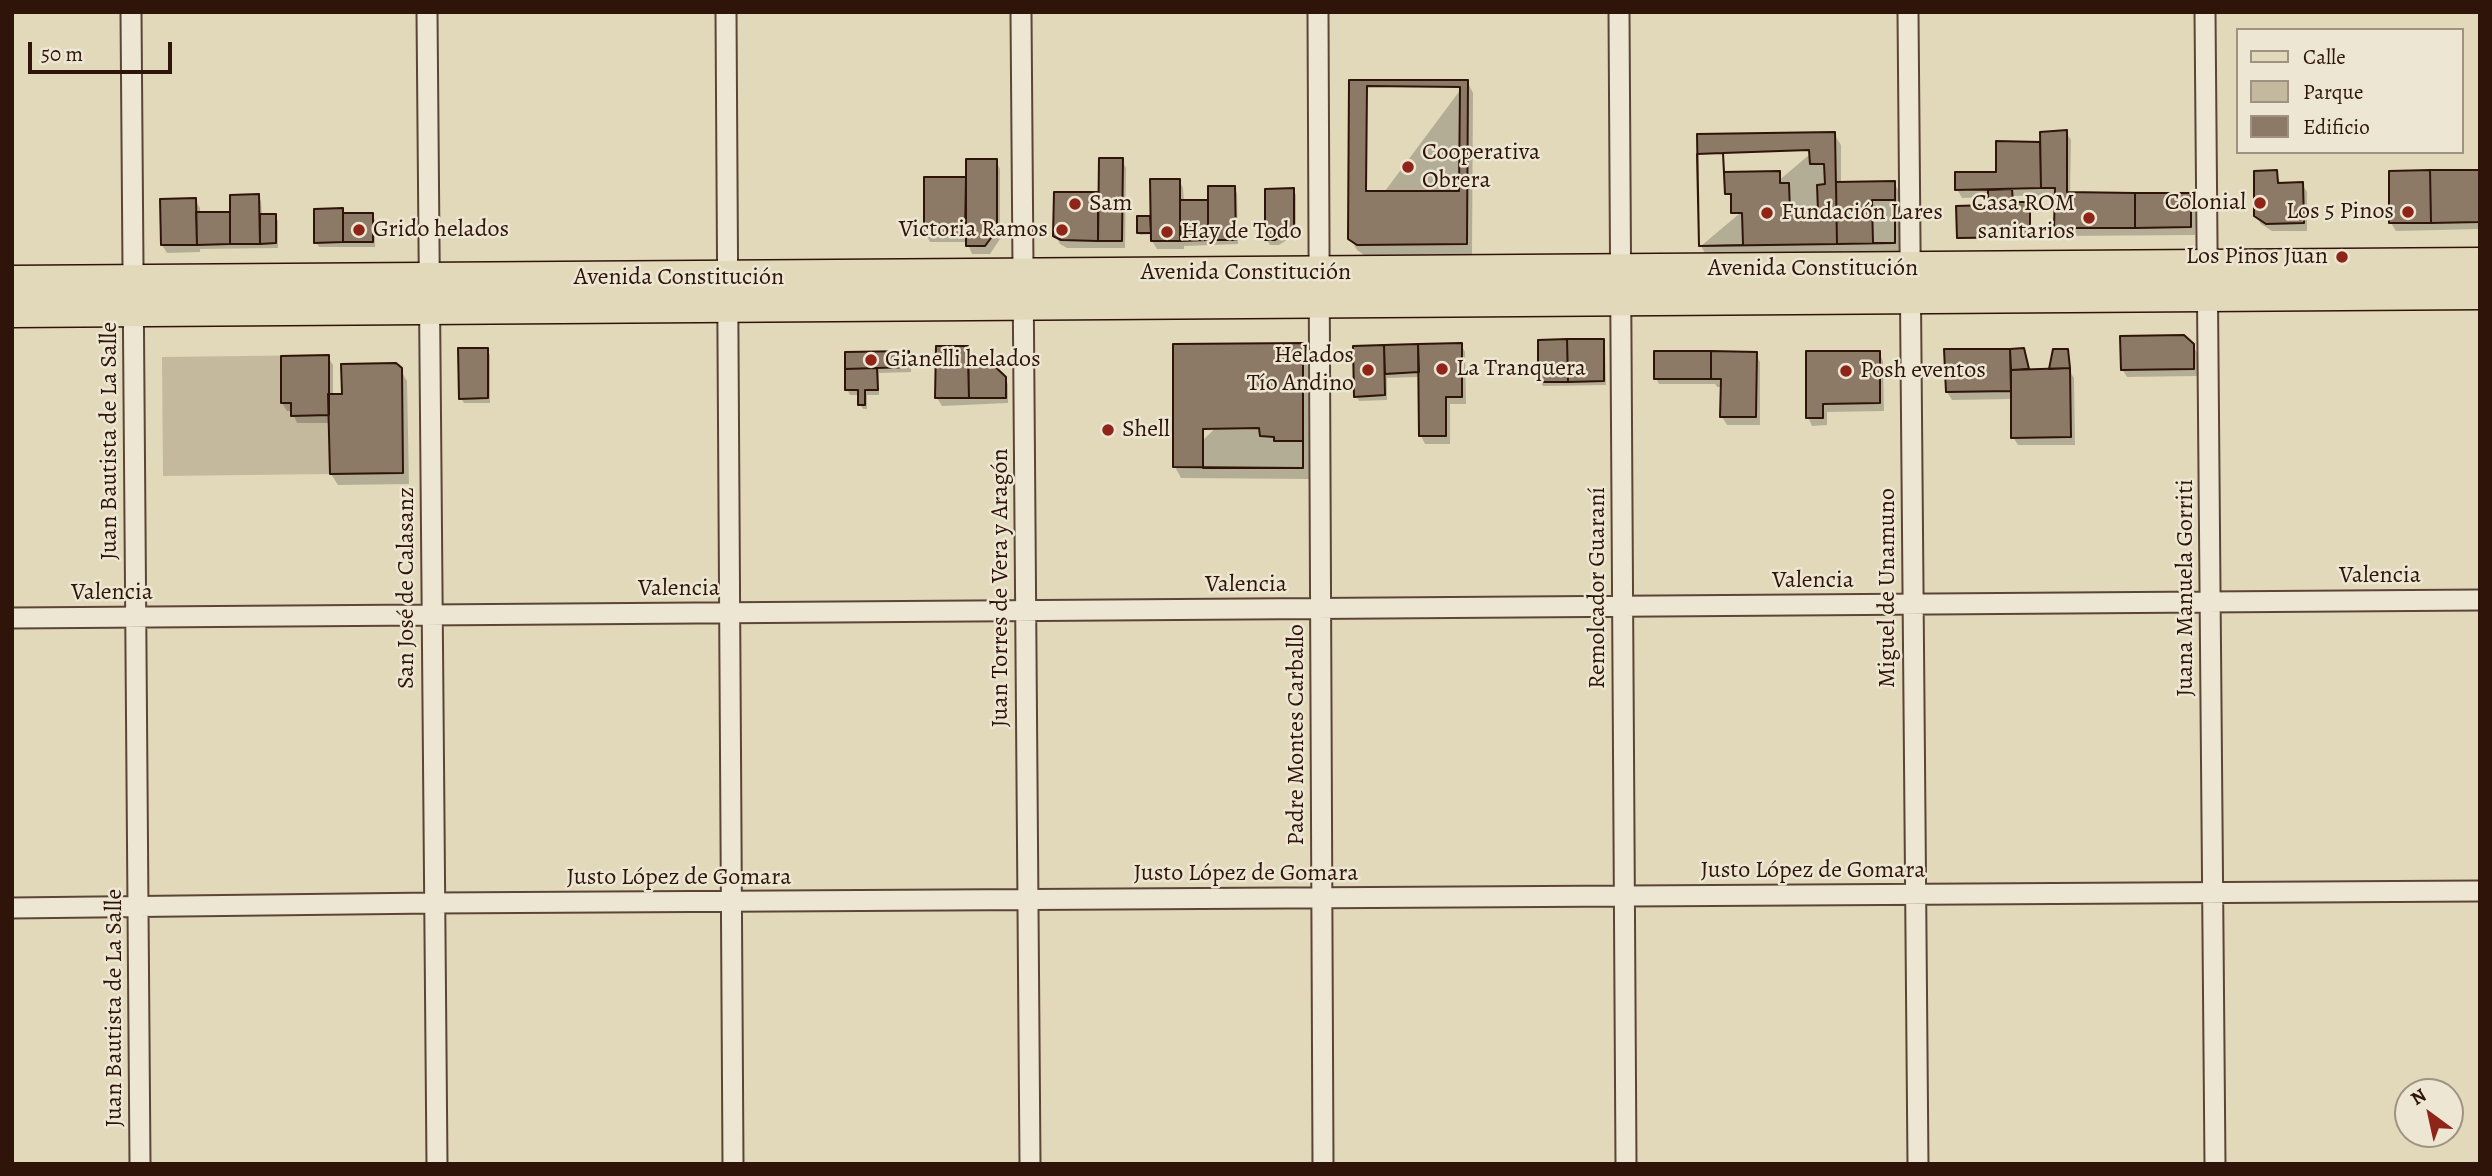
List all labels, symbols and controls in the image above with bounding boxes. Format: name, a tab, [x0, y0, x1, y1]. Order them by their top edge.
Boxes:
scale bar	[32, 28, 175, 72]
legend	[2236, 28, 2464, 154]
text: 50 m	[41, 40, 83, 68]
text: Calle	[2303, 43, 2346, 71]
text: Parque	[2303, 78, 2363, 106]
text: Edificio	[2303, 113, 2370, 141]
place label: Cooperativa Obrera	[1422, 139, 1540, 195]
marker: Cooperativa Obrera	[1400, 159, 1416, 175]
place label: Colonial	[2165, 189, 2246, 217]
place label: Sam	[1089, 190, 1132, 218]
place label: Casa ROM sanitarios	[1972, 190, 2075, 246]
marker: Colonial	[2252, 195, 2268, 211]
marker: Sam	[1067, 196, 1083, 212]
place label: Los 5 Pinos	[2286, 198, 2394, 226]
place label: Fundación Lares	[1781, 199, 1943, 227]
marker: Los 5 Pinos	[2400, 204, 2416, 220]
marker: Fundación Lares	[1759, 205, 1775, 221]
marker: Casa ROM sanitarios	[2081, 210, 2097, 226]
place label: Grido helados	[373, 216, 509, 244]
place label: Victoria Ramos	[899, 216, 1048, 244]
place label: Hay de Todo	[1181, 218, 1302, 246]
marker: Grido helados	[351, 222, 367, 238]
marker: Victoria Ramos	[1054, 222, 1070, 238]
marker: Hay de Todo	[1159, 224, 1175, 240]
place label: Los Pinos Juan	[2186, 243, 2328, 271]
marker: Los Pinos Juan	[2334, 249, 2350, 265]
street label: Avenida Constitución	[1708, 255, 1918, 283]
street label: Avenida Constitución	[1141, 259, 1351, 287]
street label: Avenida Constitución	[574, 264, 784, 292]
street label: Juan Bautista de La Salle	[96, 322, 124, 560]
place label: Helados Tío Andino	[1247, 342, 1354, 398]
place label: Gianelli helados	[885, 346, 1041, 374]
marker: Gianelli helados	[863, 352, 879, 368]
place label: La Tranquera	[1456, 355, 1586, 383]
place label: Posh eventos	[1860, 357, 1986, 385]
marker: La Tranquera	[1434, 361, 1450, 377]
marker: Helados Tío Andino	[1360, 362, 1376, 378]
marker: Posh eventos	[1838, 363, 1854, 379]
place label: Shell	[1122, 416, 1170, 444]
marker: Shell	[1100, 422, 1116, 438]
street label: Juan Torres de Vera y Aragón	[987, 448, 1015, 728]
street label: Juana Manuela Gorriti	[2172, 479, 2200, 697]
street label: San José de Calasanz	[393, 487, 421, 689]
street label: Remolcador Guaraní	[1584, 487, 1612, 689]
street label: Miguel de Unamuno	[1874, 488, 1902, 688]
street label: Valencia	[2339, 562, 2421, 590]
street label: Valencia	[1772, 567, 1854, 595]
street label: Valencia	[1205, 571, 1287, 599]
street label: Valencia	[638, 575, 720, 603]
street label: Valencia	[71, 579, 153, 607]
street label: Padre Montes Carballo	[1283, 624, 1311, 846]
street label: Justo López de Gomara	[1701, 857, 1925, 885]
street label: Justo López de Gomara	[1134, 860, 1358, 888]
street label: Justo López de Gomara	[567, 864, 791, 892]
street label: Juan Bautista de La Salle	[101, 889, 129, 1127]
north arrow	[2394, 1078, 2464, 1148]
text: N	[2406, 1082, 2432, 1112]

